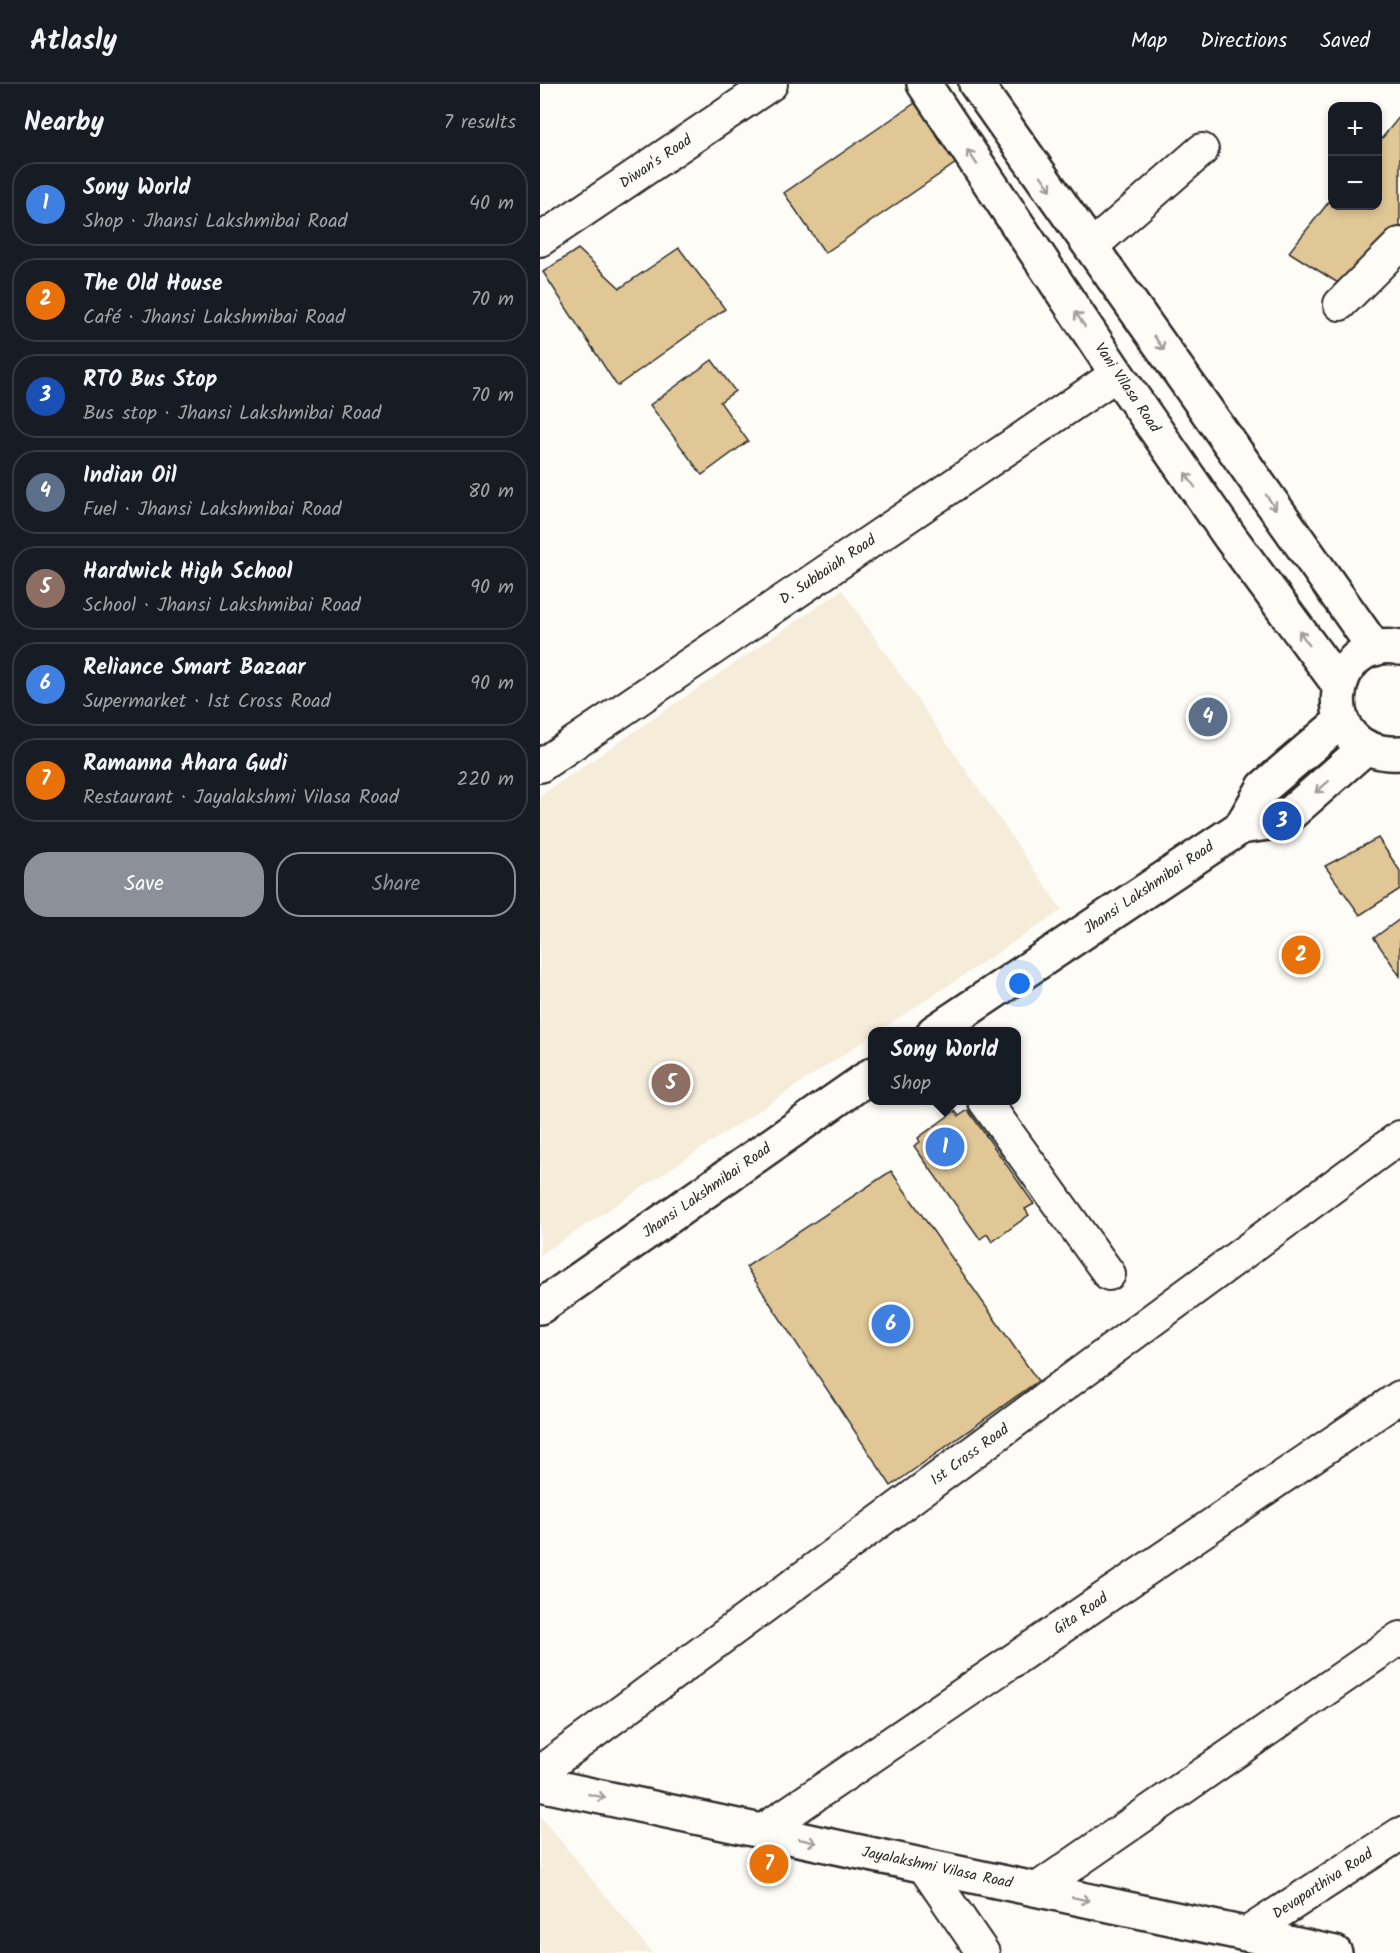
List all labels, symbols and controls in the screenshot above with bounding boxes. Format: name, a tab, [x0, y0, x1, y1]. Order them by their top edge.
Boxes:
text: Atlasly	[30, 19, 117, 64]
text: Map	[1131, 25, 1167, 58]
text: Directions	[1200, 25, 1287, 58]
text: Saved	[1320, 25, 1370, 58]
text: Nearby	[24, 102, 104, 144]
map controls	[1328, 102, 1382, 210]
button: +	[1328, 102, 1382, 156]
text: 7 results	[444, 107, 516, 139]
street label: Diwan's Road	[615, 129, 698, 195]
one-way arrow	[966, 148, 979, 165]
button: −	[1328, 156, 1382, 210]
text: Sony World	[83, 171, 190, 206]
one-way arrow	[1040, 175, 1052, 191]
text: 1	[42, 188, 49, 220]
text: 40 m	[469, 188, 514, 220]
text: Shop · Jhansi Lakshmibai Road	[83, 206, 348, 238]
text: The Old House	[83, 267, 222, 302]
text: 2	[40, 284, 51, 316]
text: 70 m	[471, 284, 514, 316]
text: Café · Jhansi Lakshmibai Road	[83, 302, 345, 334]
one-way arrow	[1074, 311, 1086, 328]
one-way arrow	[1153, 334, 1165, 350]
street label: Vani Vilasa Road	[1088, 338, 1166, 438]
text: RTO Bus Stop	[83, 363, 217, 398]
text: 3	[40, 380, 51, 412]
text: 70 m	[471, 380, 514, 412]
text: Bus stop · Jhansi Lakshmibai Road	[83, 398, 381, 430]
text: Indian Oil	[83, 459, 177, 494]
one-way arrow	[1184, 472, 1196, 489]
text: 4	[40, 476, 51, 508]
text: 80 m	[468, 476, 514, 508]
one-way arrow	[1265, 493, 1277, 509]
text: Fuel · Jhansi Lakshmibai Road	[83, 494, 342, 526]
street label: D. Subbaiah Road	[775, 528, 882, 611]
text: Hardwick High School	[83, 555, 292, 590]
text: 5	[40, 572, 51, 604]
text: 90 m	[470, 572, 514, 604]
text: School · Jhansi Lakshmibai Road	[83, 590, 361, 622]
one-way arrow	[1298, 631, 1310, 647]
text: Reliance Smart Bazaar	[83, 651, 306, 686]
text: 6	[40, 668, 51, 700]
text: 90 m	[470, 668, 514, 700]
text: Supermarket · 1st Cross Road	[83, 686, 331, 718]
pin: 4	[1188, 694, 1228, 740]
text: Ramanna Ahara Gudi	[83, 747, 287, 782]
text: 7	[41, 764, 50, 796]
text: 220 m	[457, 764, 514, 796]
one-way arrow	[1314, 780, 1329, 794]
text: Restaurant · Jayalakshmi Vilasa Road	[83, 782, 399, 814]
pin: 3	[1262, 798, 1302, 844]
street label: Jhansi Lakshmibai Road	[1079, 835, 1219, 941]
button: Save	[24, 852, 264, 917]
button: Share	[276, 852, 516, 917]
pin: 2	[1282, 932, 1320, 978]
your location	[1005, 969, 1034, 998]
popup	[868, 1027, 1021, 1105]
text: Sony World	[891, 1033, 998, 1068]
pin: 5	[652, 1060, 690, 1106]
text: Shop	[891, 1068, 931, 1100]
pin: 1	[926, 1124, 964, 1170]
street label: Jhansi Lakshmibai Road	[638, 1137, 777, 1245]
pin: 6	[872, 1302, 910, 1346]
street label: 1st Cross Road	[926, 1418, 1015, 1492]
street label: Gita Road	[1049, 1587, 1114, 1641]
one-way arrow	[587, 1791, 606, 1802]
one-way arrow	[798, 1836, 818, 1847]
street label: Jayalakshmi Vilasa Road	[859, 1840, 1015, 1896]
pin: 7	[750, 1842, 788, 1886]
street label: Devaparthiva Road	[1268, 1842, 1379, 1926]
one-way arrow	[1071, 1894, 1091, 1905]

